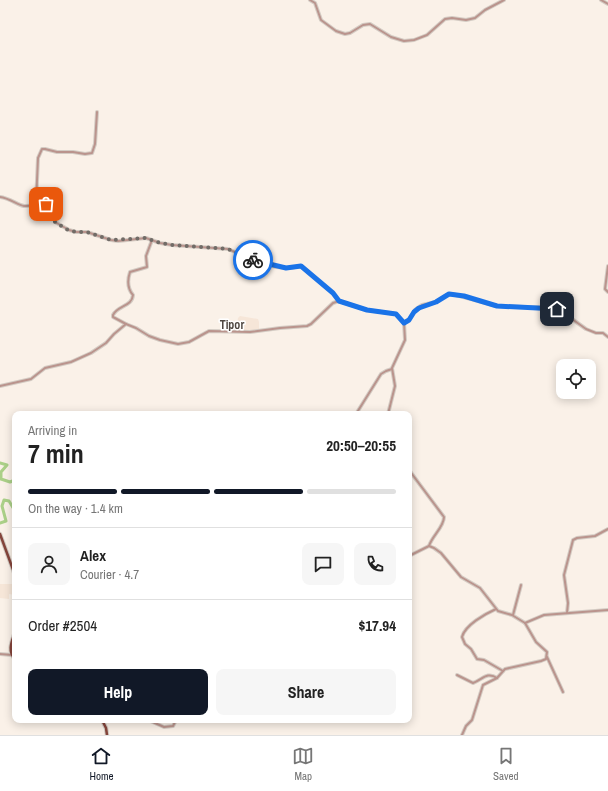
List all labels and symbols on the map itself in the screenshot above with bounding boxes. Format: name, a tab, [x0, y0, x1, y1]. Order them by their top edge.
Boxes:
pin	[29, 187, 63, 221]
courier	[233, 240, 273, 280]
pin	[540, 292, 574, 326]
district label: Tipor	[220, 317, 244, 333]

